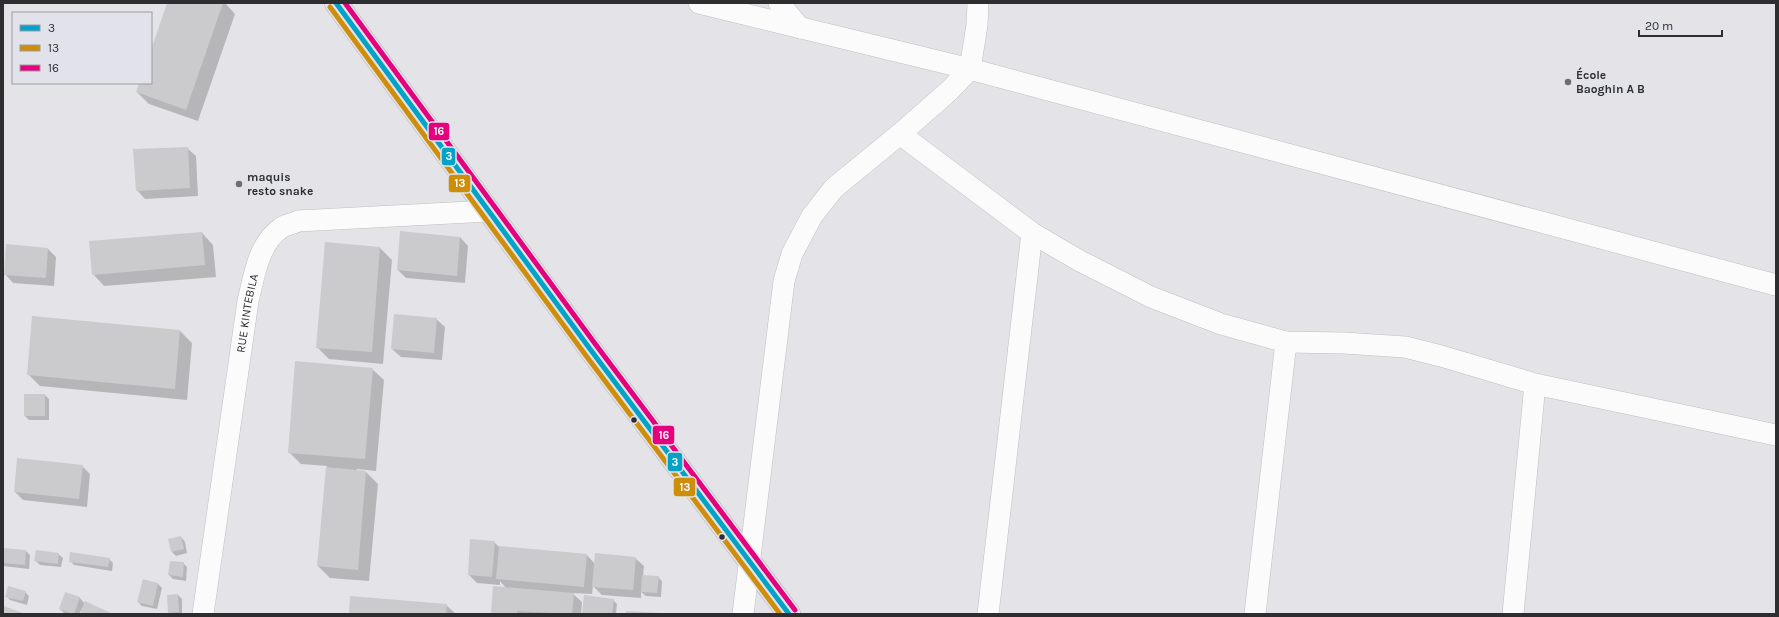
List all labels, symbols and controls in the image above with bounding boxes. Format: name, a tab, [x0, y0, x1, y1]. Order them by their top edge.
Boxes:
legend	[12, 12, 152, 84]
scale bar	[1639, 12, 1722, 38]
text: 20 m	[1645, 19, 1673, 33]
text: 3	[48, 21, 55, 35]
text: 13	[48, 41, 59, 55]
text: 16	[48, 61, 59, 75]
place label: École Baoghin A B	[1576, 67, 1645, 96]
marker: École Baoghin A B	[1563, 77, 1573, 87]
line badge: 16	[428, 122, 450, 141]
text: 16	[434, 125, 445, 138]
line badge: 3	[441, 147, 456, 166]
text: 3	[446, 150, 453, 163]
place label: maquis resto snake	[247, 170, 313, 198]
line badge: 13	[448, 174, 471, 193]
text: 13	[455, 177, 466, 190]
marker: maquis resto snake	[234, 179, 244, 189]
street label: RUE KINTEBILA	[234, 272, 261, 354]
unlabelled marker	[629, 415, 639, 425]
line badge: 16	[652, 425, 675, 445]
text: 16	[659, 429, 670, 442]
line badge: 3	[667, 452, 683, 472]
text: 3	[672, 456, 679, 469]
line badge: 13	[673, 477, 696, 497]
text: 13	[680, 481, 691, 494]
unlabelled marker	[717, 532, 727, 542]

